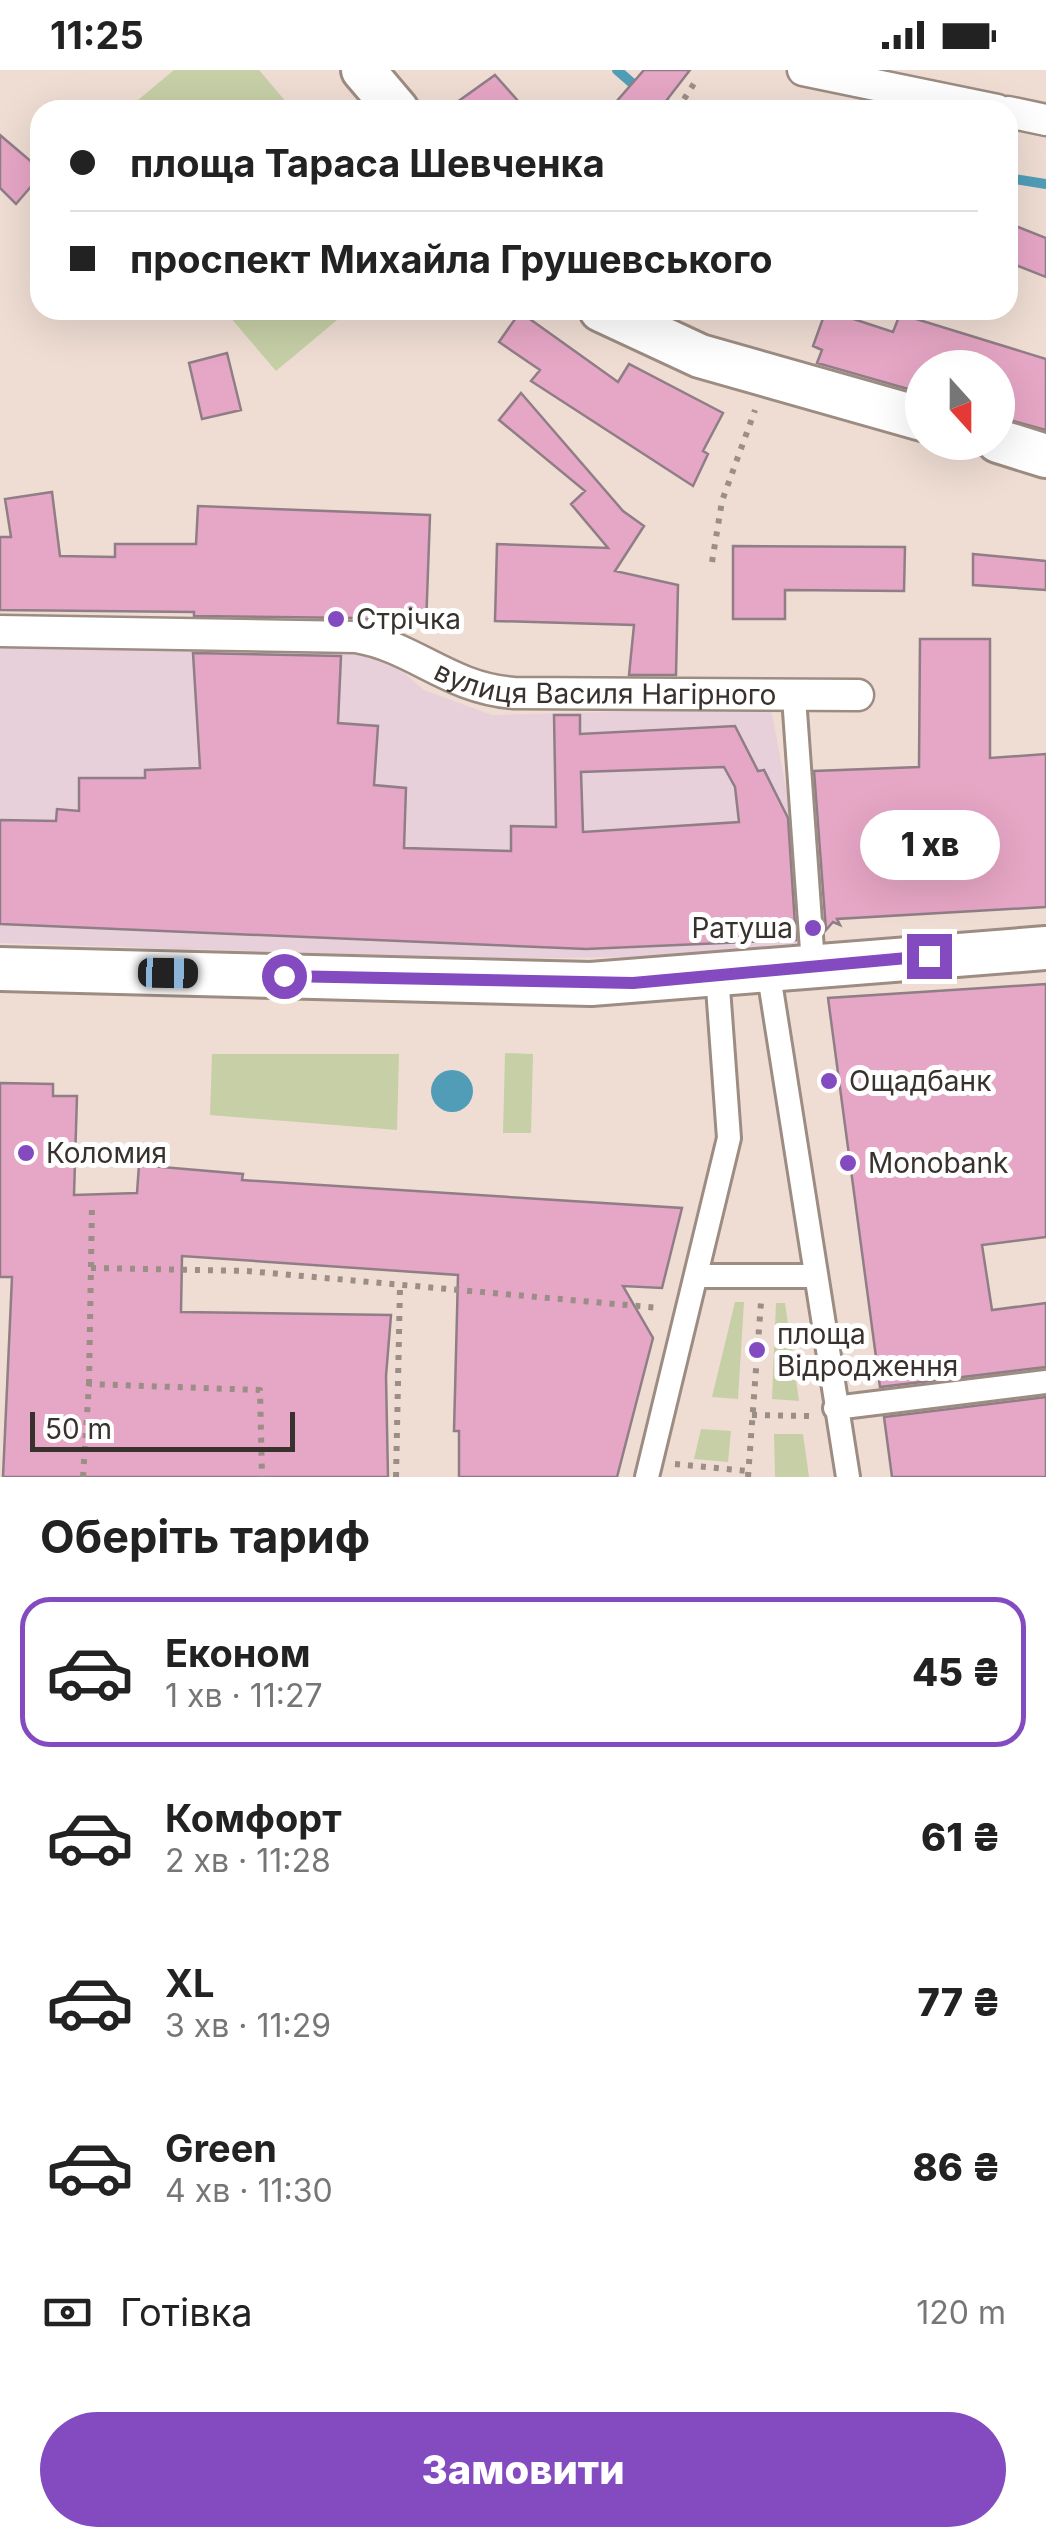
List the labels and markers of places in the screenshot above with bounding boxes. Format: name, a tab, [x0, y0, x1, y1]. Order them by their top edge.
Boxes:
place label: Стрічка	[356, 602, 461, 636]
marker: Стрічка	[325, 608, 347, 630]
place label: Ратуша	[691, 911, 793, 945]
marker: Ратуша	[802, 917, 824, 939]
place label: Ощадбанк	[849, 1064, 991, 1098]
marker: Ощадбанк	[818, 1070, 840, 1092]
place label: Коломия	[46, 1136, 167, 1170]
marker: Коломия	[15, 1142, 37, 1164]
place label: Monobank	[868, 1146, 1008, 1180]
marker: Monobank	[837, 1152, 859, 1174]
place label: площа Відродження	[777, 1317, 958, 1383]
marker: площа Відродження	[746, 1339, 768, 1361]

